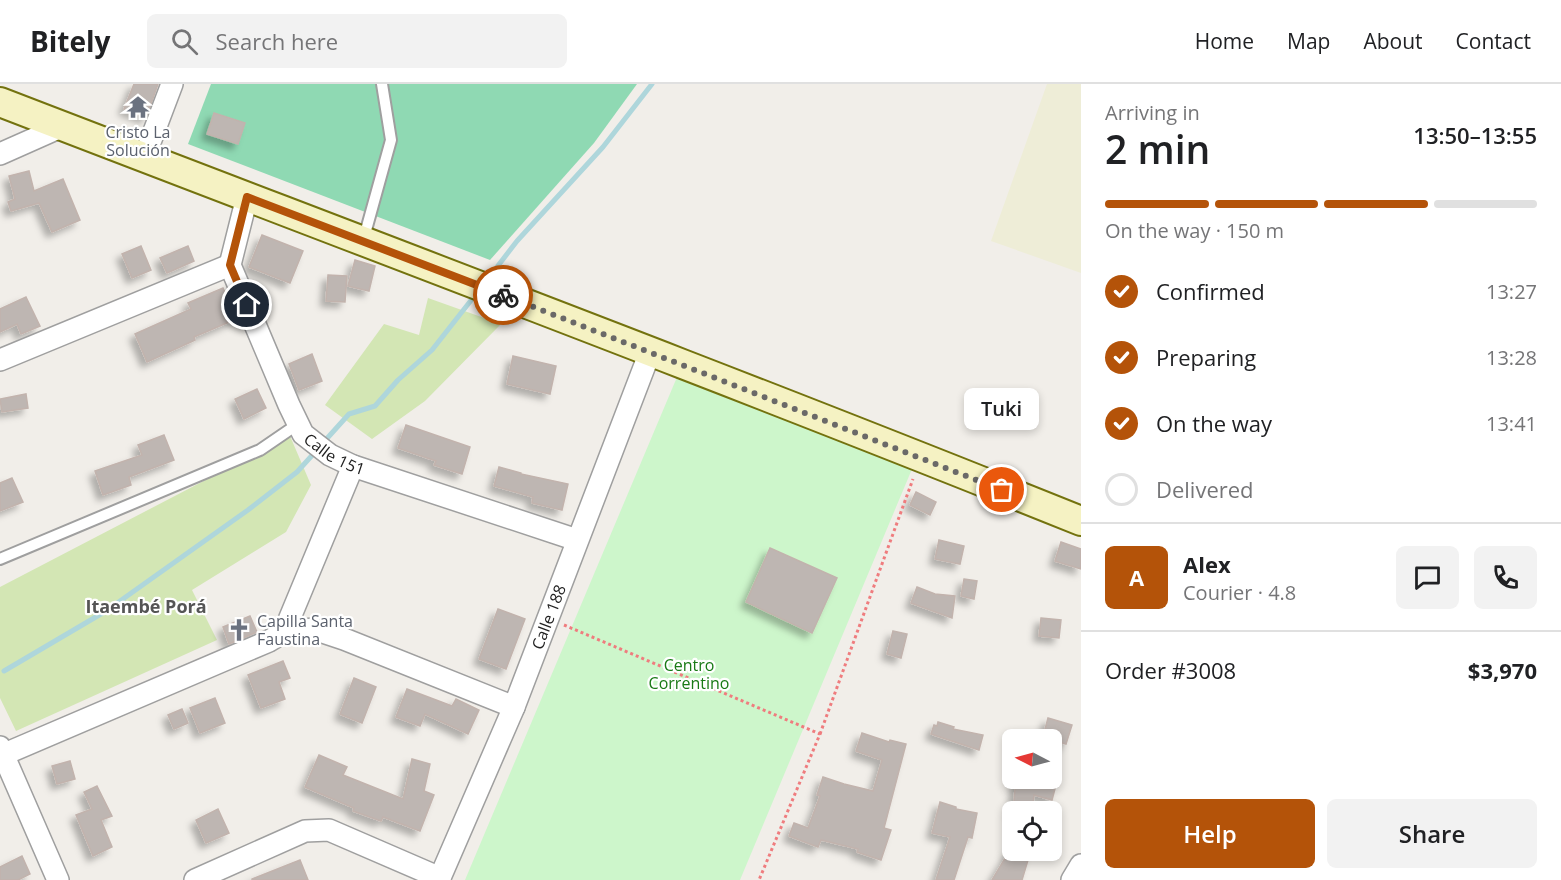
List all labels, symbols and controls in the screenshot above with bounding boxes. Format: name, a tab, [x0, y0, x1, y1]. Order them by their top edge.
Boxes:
search box	[147, 14, 567, 68]
text: Bitely	[30, 22, 111, 60]
icon: search	[168, 25, 201, 58]
text: Search here	[216, 26, 338, 56]
text: Home	[1195, 27, 1254, 55]
text: Map	[1287, 27, 1330, 55]
text: About	[1363, 27, 1423, 55]
text: Contact	[1456, 27, 1531, 55]
temple icon: Cristo La Solución	[125, 94, 151, 120]
text: Arriving in	[1105, 99, 1200, 126]
text: 13:50–13:55	[1413, 120, 1537, 150]
place label: Cristo La Solución	[105, 121, 171, 161]
text: 2 min	[1105, 122, 1210, 175]
text: On the way · 150 m	[1105, 217, 1284, 244]
courier	[473, 265, 533, 325]
icon: check	[1105, 275, 1138, 308]
text: Confirmed	[1156, 276, 1265, 306]
text: 13:27	[1486, 278, 1537, 305]
pin	[221, 279, 272, 330]
icon: bike	[487, 279, 520, 312]
icon: home	[230, 288, 263, 321]
icon: check	[1105, 341, 1138, 374]
text: Preparing	[1156, 342, 1256, 372]
text: 13:28	[1486, 344, 1537, 371]
callout: Tuki	[964, 388, 1040, 430]
text: Tuki	[981, 395, 1022, 422]
icon: check	[1105, 407, 1138, 440]
text: On the way	[1156, 408, 1272, 438]
text: 13:41	[1486, 410, 1537, 437]
street label: Calle 151	[299, 428, 368, 480]
pin	[976, 464, 1027, 515]
icon: bag	[985, 473, 1018, 506]
text: Delivered	[1156, 474, 1254, 504]
button: chat	[1396, 546, 1459, 609]
button: phone	[1474, 546, 1537, 609]
text: Alex	[1183, 549, 1231, 579]
text: A	[1129, 562, 1144, 592]
text: Courier · 4.8	[1183, 579, 1296, 606]
street label: Calle 188	[526, 581, 571, 652]
district label: Itaembé Porá	[85, 594, 207, 618]
place label: Capilla Santa Faustina	[257, 610, 353, 650]
church icon: Capilla Santa Faustina	[226, 617, 252, 643]
park label: Centro Correntino	[649, 654, 729, 694]
text: Order #3008	[1105, 655, 1236, 685]
text: $3,970	[1468, 655, 1537, 685]
north arrow	[1002, 729, 1062, 789]
map controls	[1002, 729, 1062, 861]
button: Help	[1105, 799, 1315, 868]
button: Share	[1327, 799, 1537, 868]
button: locate	[1002, 801, 1062, 861]

